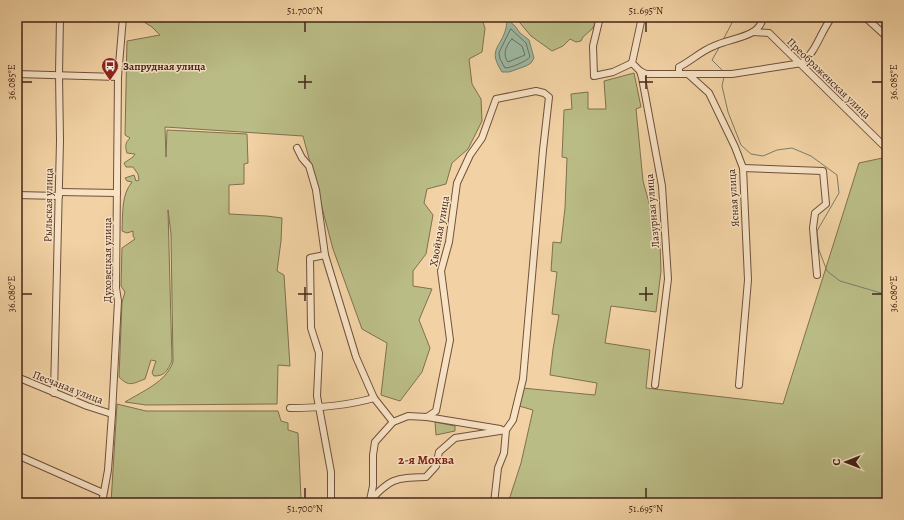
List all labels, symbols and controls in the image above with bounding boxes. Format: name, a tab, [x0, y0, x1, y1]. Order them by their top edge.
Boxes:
text: 51.700°N	[287, 4, 323, 17]
text: 51.695°N	[629, 4, 663, 17]
street label: Преображенская улица	[783, 34, 875, 123]
bus stop icon: Запрудная улица	[100, 56, 120, 81]
place label: Запрудная улица	[123, 59, 206, 74]
text: 36.085°E	[5, 64, 18, 100]
text: 36.085°E	[887, 64, 900, 100]
street label: Рыльская улица	[40, 167, 57, 242]
street label: Ясная улица	[724, 167, 743, 228]
street label: Лазурная улица	[642, 172, 663, 249]
street label: Хвойная улица	[426, 194, 453, 268]
street label: Духовецкая улица	[100, 216, 115, 303]
text: 36.080°E	[5, 276, 18, 312]
text: 36.080°E	[887, 276, 900, 312]
street label: Песчаная улица	[30, 367, 106, 408]
north arrow	[826, 442, 866, 482]
district label: 2-я Моква	[398, 451, 455, 468]
text: С	[829, 458, 844, 465]
text: 51.700°N	[287, 502, 323, 515]
text: 51.695°N	[629, 502, 663, 515]

